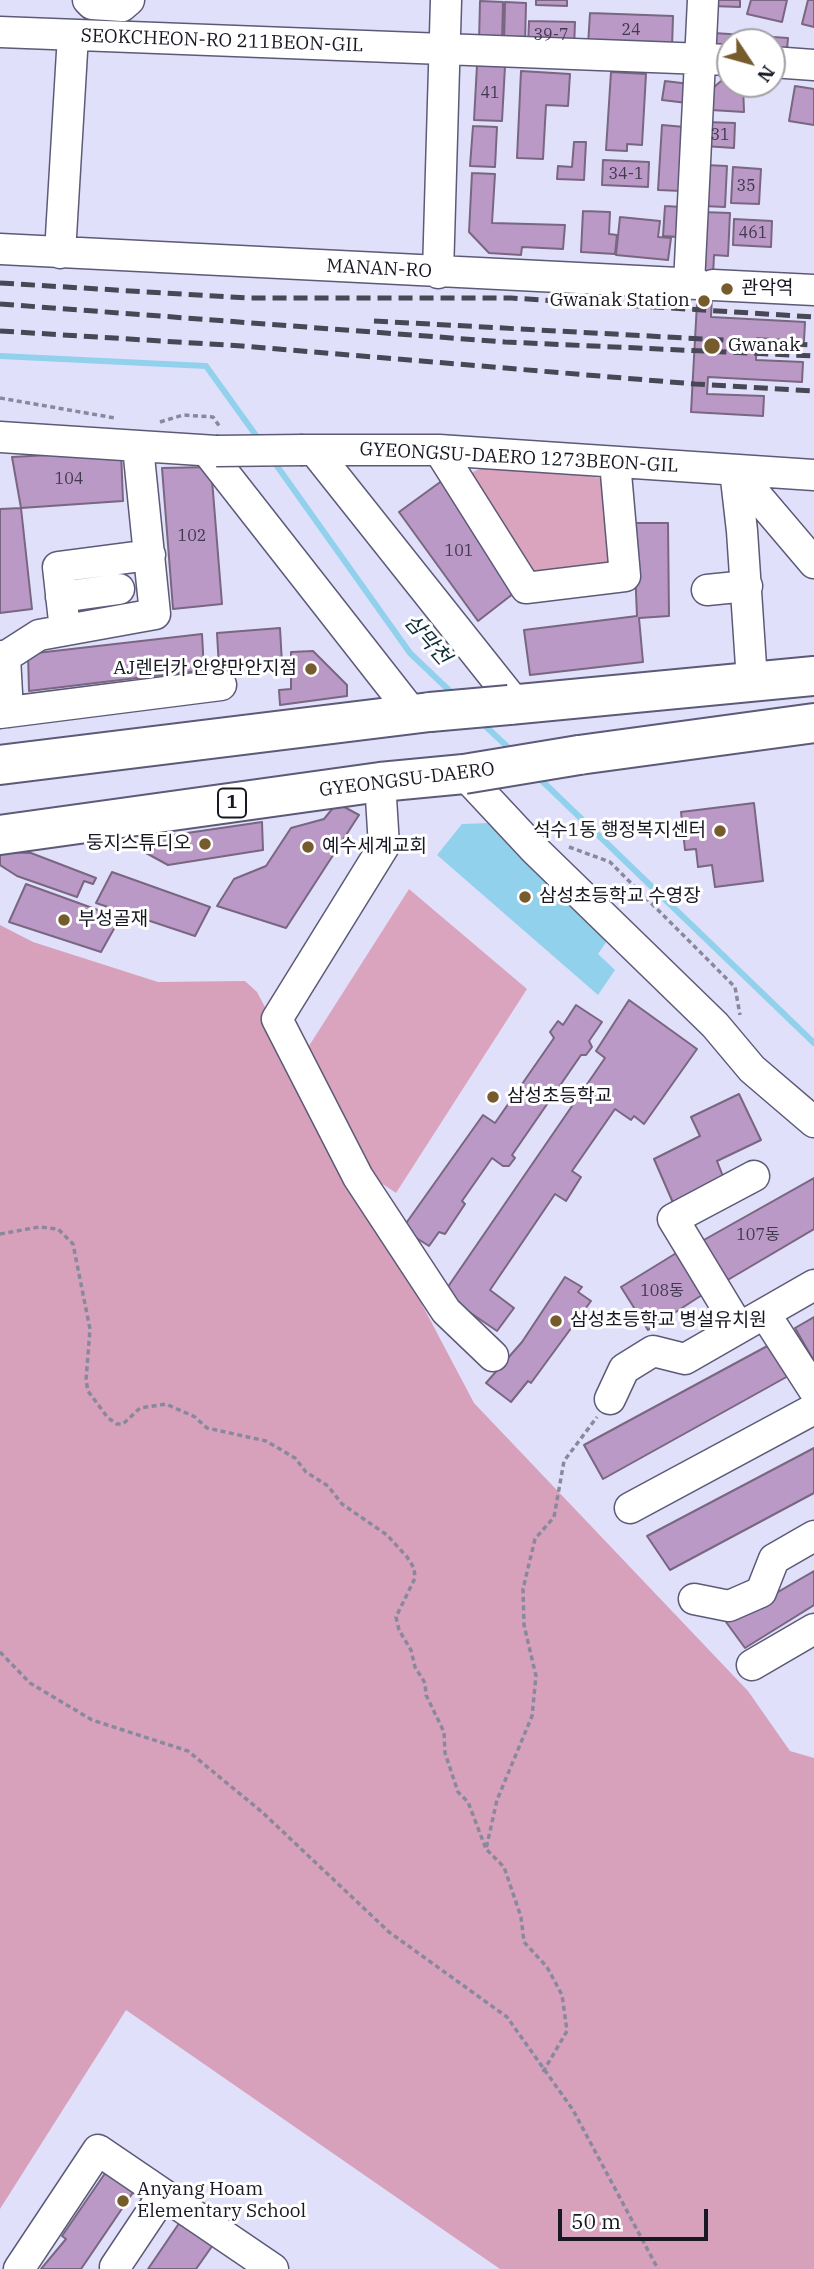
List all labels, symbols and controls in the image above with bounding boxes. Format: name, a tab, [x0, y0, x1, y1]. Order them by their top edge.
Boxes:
house number: 24	[621, 20, 641, 40]
street label: SEOKCHEON-RO 211BEON-GIL	[80, 25, 364, 57]
house number: 39-7	[533, 25, 569, 45]
north arrow	[716, 28, 786, 98]
text: N	[752, 61, 780, 87]
house number: 41	[480, 83, 500, 103]
house number: 31	[710, 125, 730, 145]
house number: 34-1	[608, 164, 644, 184]
house number: 35	[736, 176, 756, 196]
house number: 461	[739, 223, 767, 243]
street label: MANAN-RO	[326, 255, 432, 283]
place label: 관악역	[741, 278, 793, 300]
marker: 관악역	[719, 281, 735, 297]
place label: Gwanak Station	[550, 290, 690, 312]
marker: Gwanak Station	[696, 293, 712, 309]
place label: Gwanak	[728, 335, 800, 357]
marker: Gwanak	[702, 336, 722, 356]
street label: GYEONGSU-DAERO 1273BEON-GIL	[359, 438, 679, 478]
house number: 104	[55, 469, 83, 489]
house number: 102	[178, 526, 206, 546]
house number: 101	[445, 541, 473, 561]
water label: 삼막천	[398, 610, 456, 670]
place label: AJ렌터카 안양만안지점	[113, 658, 297, 680]
marker: AJ렌터카 안양만안지점	[303, 661, 319, 677]
street label: GYEONGSU-DAERO	[318, 758, 496, 802]
road number: 1	[218, 788, 246, 818]
place label: 석수1동 행정복지센터	[533, 820, 706, 842]
marker: 석수1동 행정복지센터	[712, 823, 728, 839]
place label: 둥지스튜디오	[86, 833, 191, 855]
marker: 둥지스튜디오	[197, 836, 213, 852]
place label: 예수세계교회	[322, 836, 427, 858]
marker: 예수세계교회	[300, 839, 316, 855]
place label: 삼성초등학교 수영장	[539, 886, 701, 908]
marker: 삼성초등학교 수영장	[517, 889, 533, 905]
place label: 부성골재	[78, 909, 148, 931]
marker: 부성골재	[56, 912, 72, 928]
place label: 삼성초등학교	[507, 1086, 612, 1108]
marker: 삼성초등학교	[485, 1089, 501, 1105]
house number: 107동	[736, 1225, 780, 1245]
house number: 108동	[640, 1281, 684, 1301]
place label: 삼성초등학교 병설유치원	[570, 1310, 767, 1332]
marker: 삼성초등학교 병설유치원	[548, 1313, 564, 1329]
place label: Anyang Hoam Elementary School	[137, 2179, 306, 2223]
marker: Anyang Hoam Elementary School	[115, 2193, 131, 2209]
scale bar	[562, 2196, 712, 2240]
text: 50 m	[571, 2207, 621, 2235]

